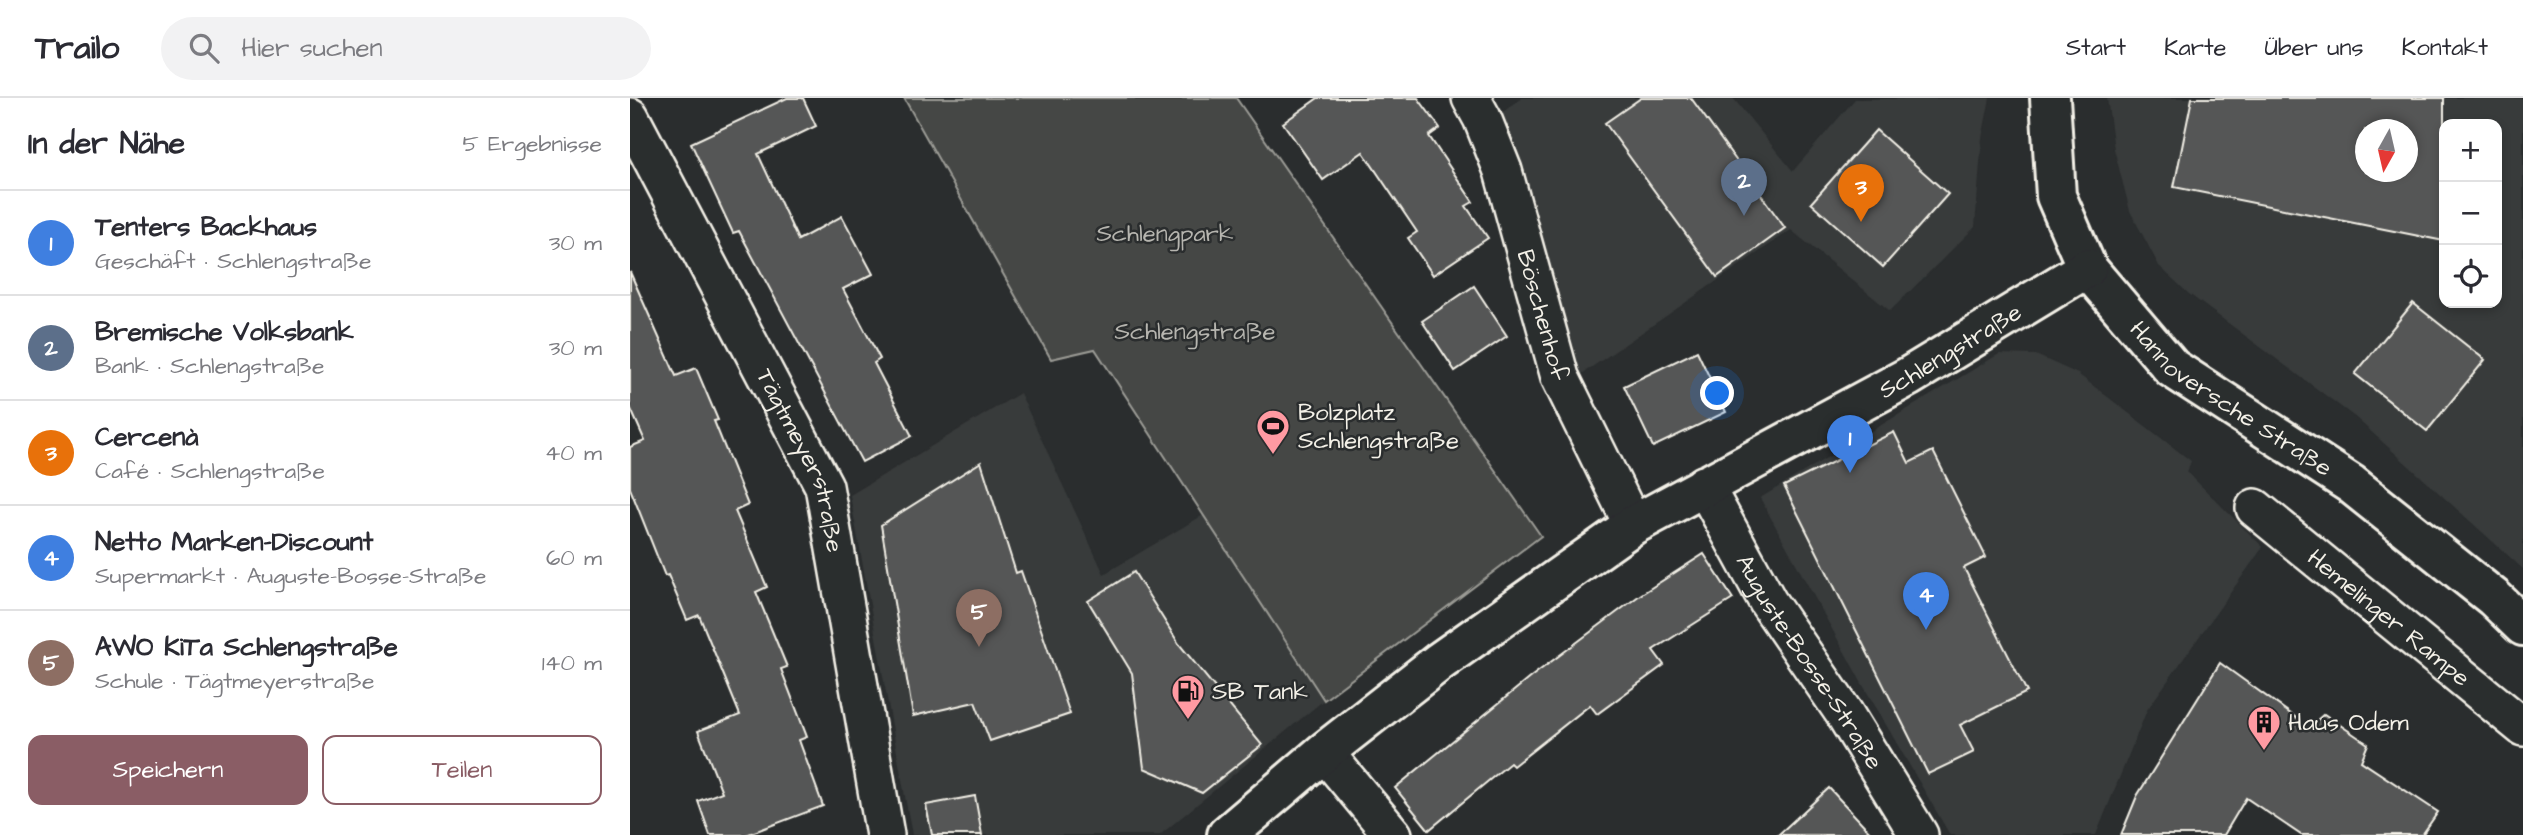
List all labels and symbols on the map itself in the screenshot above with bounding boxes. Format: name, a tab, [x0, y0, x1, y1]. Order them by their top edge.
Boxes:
north arrow	[2355, 119, 2418, 182]
pin: 2	[1721, 158, 1767, 216]
pin: 3	[1838, 164, 1884, 222]
park label: Schlengpark	[1096, 217, 1234, 252]
street label: Böschenhof	[1508, 246, 1576, 385]
street label: Schlengstraße	[1873, 296, 2028, 408]
street label: Hannoversche Straße	[2121, 314, 2338, 485]
park label: Schlengstraße	[1115, 315, 1275, 350]
street label: Tägtmeyerstraße	[747, 363, 851, 555]
your location	[1700, 376, 1734, 410]
place label: Bolzplatz Schlengstraße	[1298, 396, 1459, 459]
sports icon: Bolzplatz Schlengstraße	[1254, 407, 1292, 456]
pin: 1	[1827, 415, 1873, 473]
street label: Hemelinger Rampe	[2300, 541, 2477, 695]
street label: Auguste-Bosse-Straße	[1727, 548, 1891, 776]
pin: 4	[1903, 572, 1949, 630]
pin: 5	[956, 589, 1002, 647]
fuel station icon: SB Tank	[1169, 672, 1207, 721]
place label: SB Tank	[1212, 675, 1308, 709]
building icon: Haus Odem	[2245, 703, 2283, 752]
place label: Haus Odem	[2288, 706, 2409, 740]

